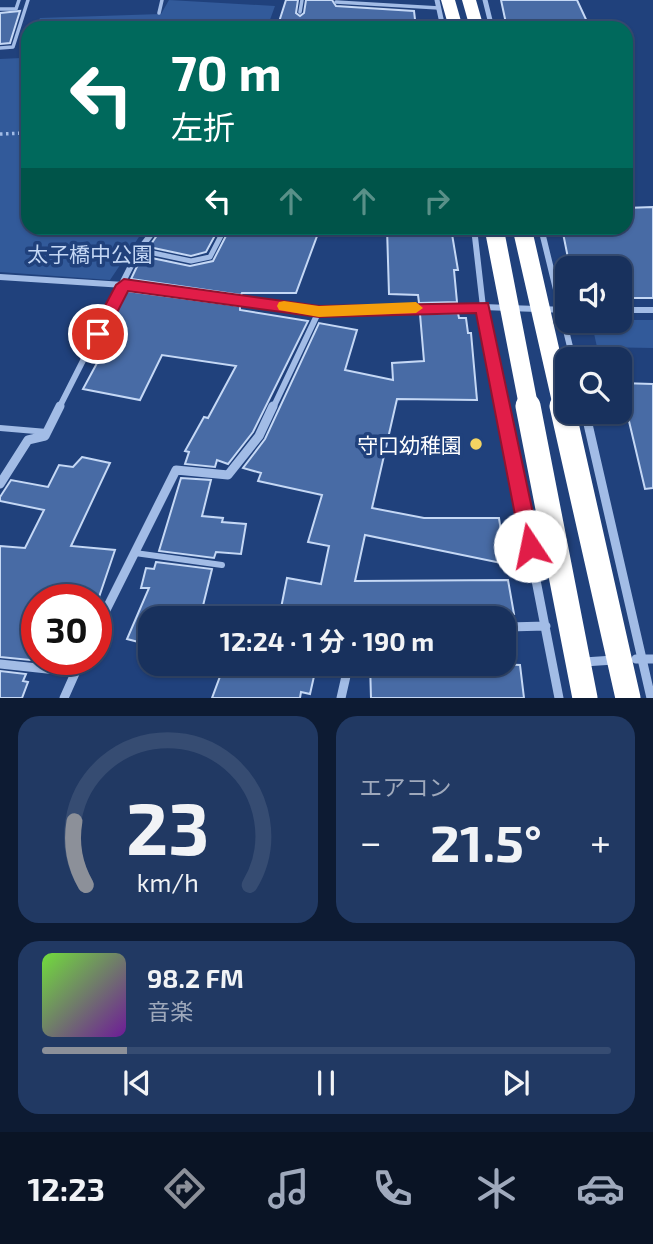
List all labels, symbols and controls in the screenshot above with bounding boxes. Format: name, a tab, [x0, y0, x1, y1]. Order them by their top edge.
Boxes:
text: 70 m	[171, 42, 282, 101]
icon: left	[56, 49, 147, 140]
text: 左折	[171, 107, 235, 145]
icon: left	[199, 182, 237, 220]
icon: ahead	[272, 182, 310, 220]
icon: ahead	[345, 182, 383, 220]
icon: right	[418, 182, 456, 220]
park label: 太子橋中公園	[27, 241, 153, 266]
map controls	[555, 256, 632, 424]
button: sound	[555, 256, 632, 333]
pin	[68, 304, 128, 364]
icon: arrive	[79, 315, 117, 353]
button: search	[555, 347, 632, 424]
place label: 守口幼稚園	[357, 432, 462, 457]
marker: 守口幼稚園	[468, 436, 484, 452]
position arrow	[493, 509, 567, 583]
speed limit sign: 30	[21, 584, 112, 675]
text: 12:24 · 1 分 · 190 m	[220, 625, 434, 656]
text: エアコン	[360, 773, 452, 801]
text: 23	[126, 783, 210, 871]
text: 21.5°	[430, 810, 542, 872]
text: −	[360, 818, 382, 864]
text: +	[590, 818, 611, 864]
text: km/h	[137, 867, 199, 897]
text: 98.2 FM	[147, 962, 244, 993]
text: 音楽	[147, 997, 193, 1025]
icon: previous	[118, 1064, 156, 1102]
icon: pause	[307, 1064, 345, 1102]
icon: next	[497, 1064, 535, 1102]
icon: directions	[160, 1164, 209, 1213]
icon: music	[264, 1164, 313, 1213]
icon: phone	[368, 1164, 417, 1213]
icon: climate	[472, 1164, 521, 1213]
icon: car	[576, 1164, 625, 1213]
text: 12:23	[28, 1169, 105, 1207]

